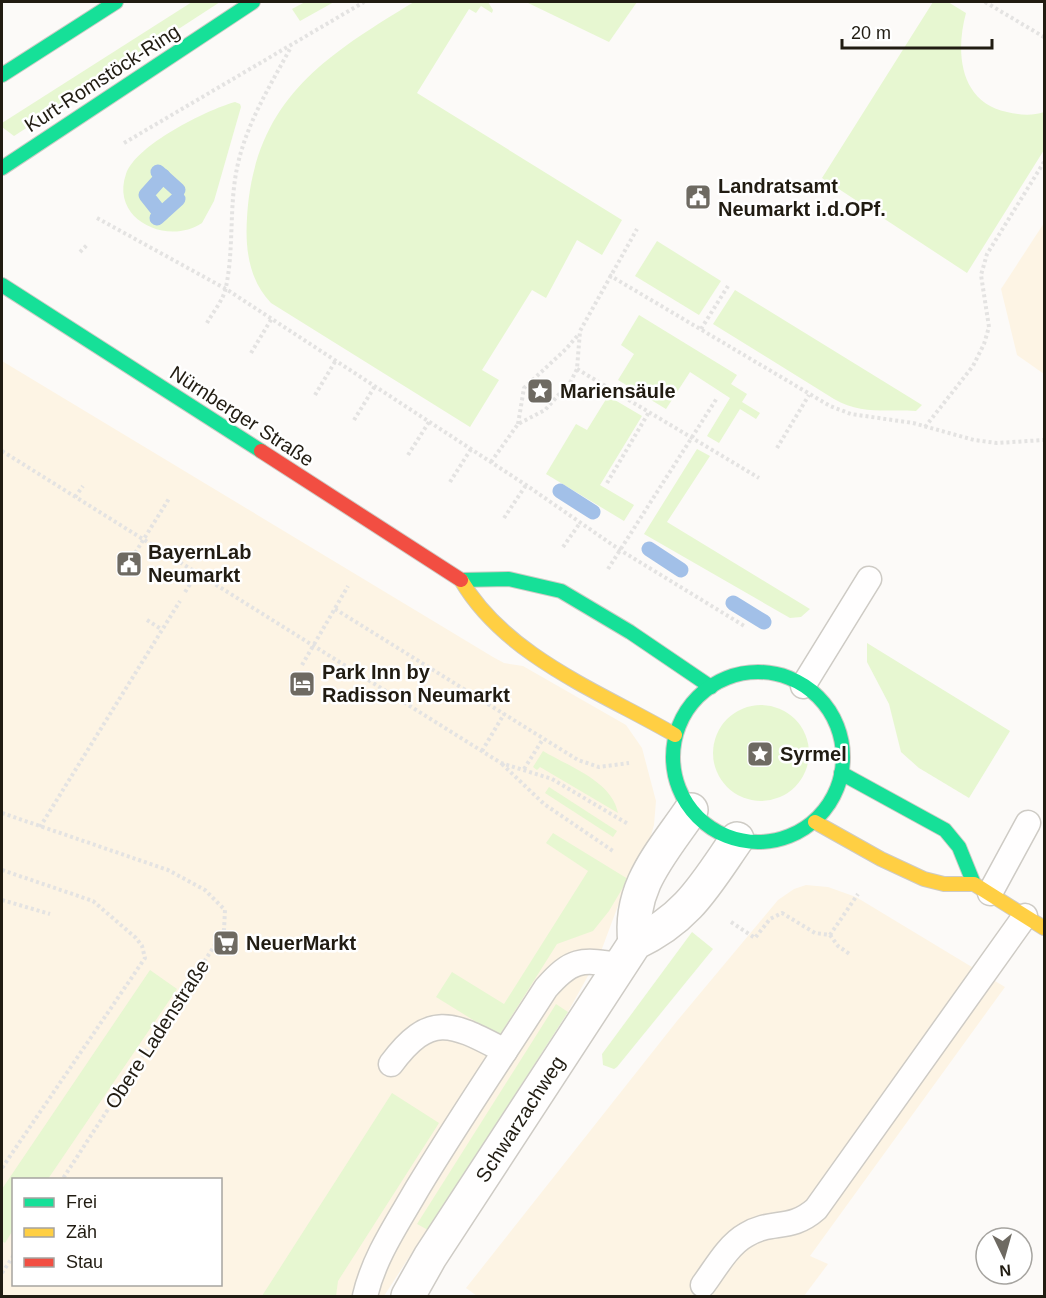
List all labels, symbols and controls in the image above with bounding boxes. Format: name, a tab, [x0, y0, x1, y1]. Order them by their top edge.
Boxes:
scale bar	[842, 12, 992, 50]
street label: Kurt-Romstöck-Ring	[21, 20, 183, 136]
text: 20 m	[851, 23, 891, 43]
place label: Landratsamt Neumarkt i.d.OPf.	[718, 175, 886, 220]
public building icon: Landratsamt Neumarkt i.d.OPf.	[683, 182, 713, 212]
street label: Nürnberger Straße	[166, 361, 318, 471]
place icon: Mariensäule	[525, 376, 555, 406]
place label: Mariensäule	[560, 380, 676, 402]
place label: BayernLab Neumarkt	[148, 541, 251, 586]
public building icon: BayernLab Neumarkt	[114, 549, 144, 579]
place label: Park Inn by Radisson Neumarkt	[322, 661, 510, 706]
hotel icon: Park Inn by Radisson Neumarkt	[287, 669, 317, 699]
place icon: Syrmel	[745, 739, 775, 769]
place label: Syrmel	[780, 743, 847, 765]
supermarket icon: NeuerMarkt	[211, 928, 241, 958]
place label: NeuerMarkt	[246, 932, 356, 954]
street label: Obere Ladenstraße	[101, 955, 213, 1113]
street label: Schwarzachweg	[471, 1052, 569, 1186]
legend	[12, 1178, 222, 1286]
text: Frei	[66, 1192, 97, 1212]
text: Zäh	[66, 1222, 97, 1242]
north arrow	[974, 1226, 1034, 1286]
text: Stau	[66, 1252, 103, 1272]
text: N	[999, 1261, 1012, 1279]

